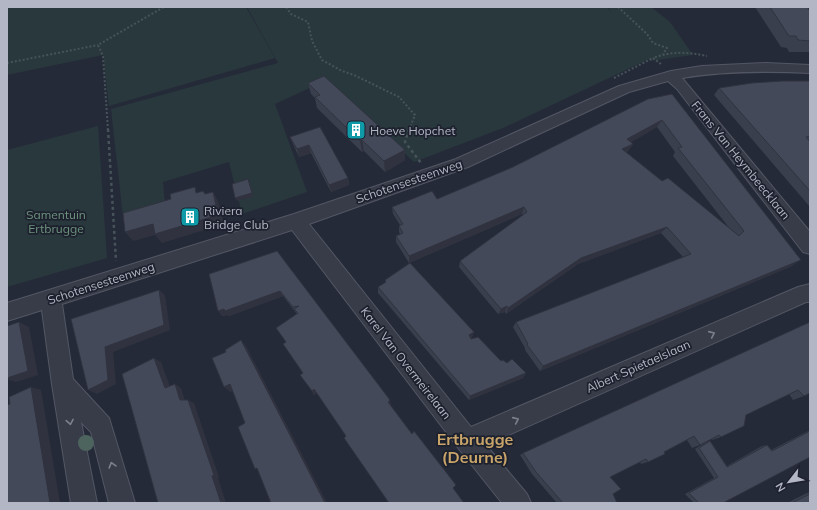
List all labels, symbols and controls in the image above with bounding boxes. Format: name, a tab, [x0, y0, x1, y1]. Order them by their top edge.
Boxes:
street label: Frans Van Heymbeecklaan	[688, 98, 794, 222]
building icon: Hoeve Hopchet	[345, 119, 367, 141]
place label: Hoeve Hopchet	[370, 123, 455, 138]
street label: Schotensesteenweg	[354, 156, 464, 206]
place label: Riviera Bridge Club	[204, 203, 269, 232]
building icon: Riviera Bridge Club	[179, 206, 201, 228]
park label: Samentuin Ertbrugge	[26, 207, 86, 236]
street label: Schotensesteenweg	[46, 259, 156, 307]
street label: Karel Van Overmeirelaan	[358, 304, 454, 422]
one-way arrow	[708, 331, 715, 339]
street label: Albert Spietaelslaan	[584, 336, 692, 396]
one-way arrow	[512, 416, 519, 424]
one-way arrow	[65, 419, 74, 426]
district label: Ertbrugge (Deurne)	[437, 429, 514, 467]
one-way arrow	[108, 462, 117, 469]
north arrow	[769, 462, 809, 502]
text: N	[772, 480, 789, 494]

